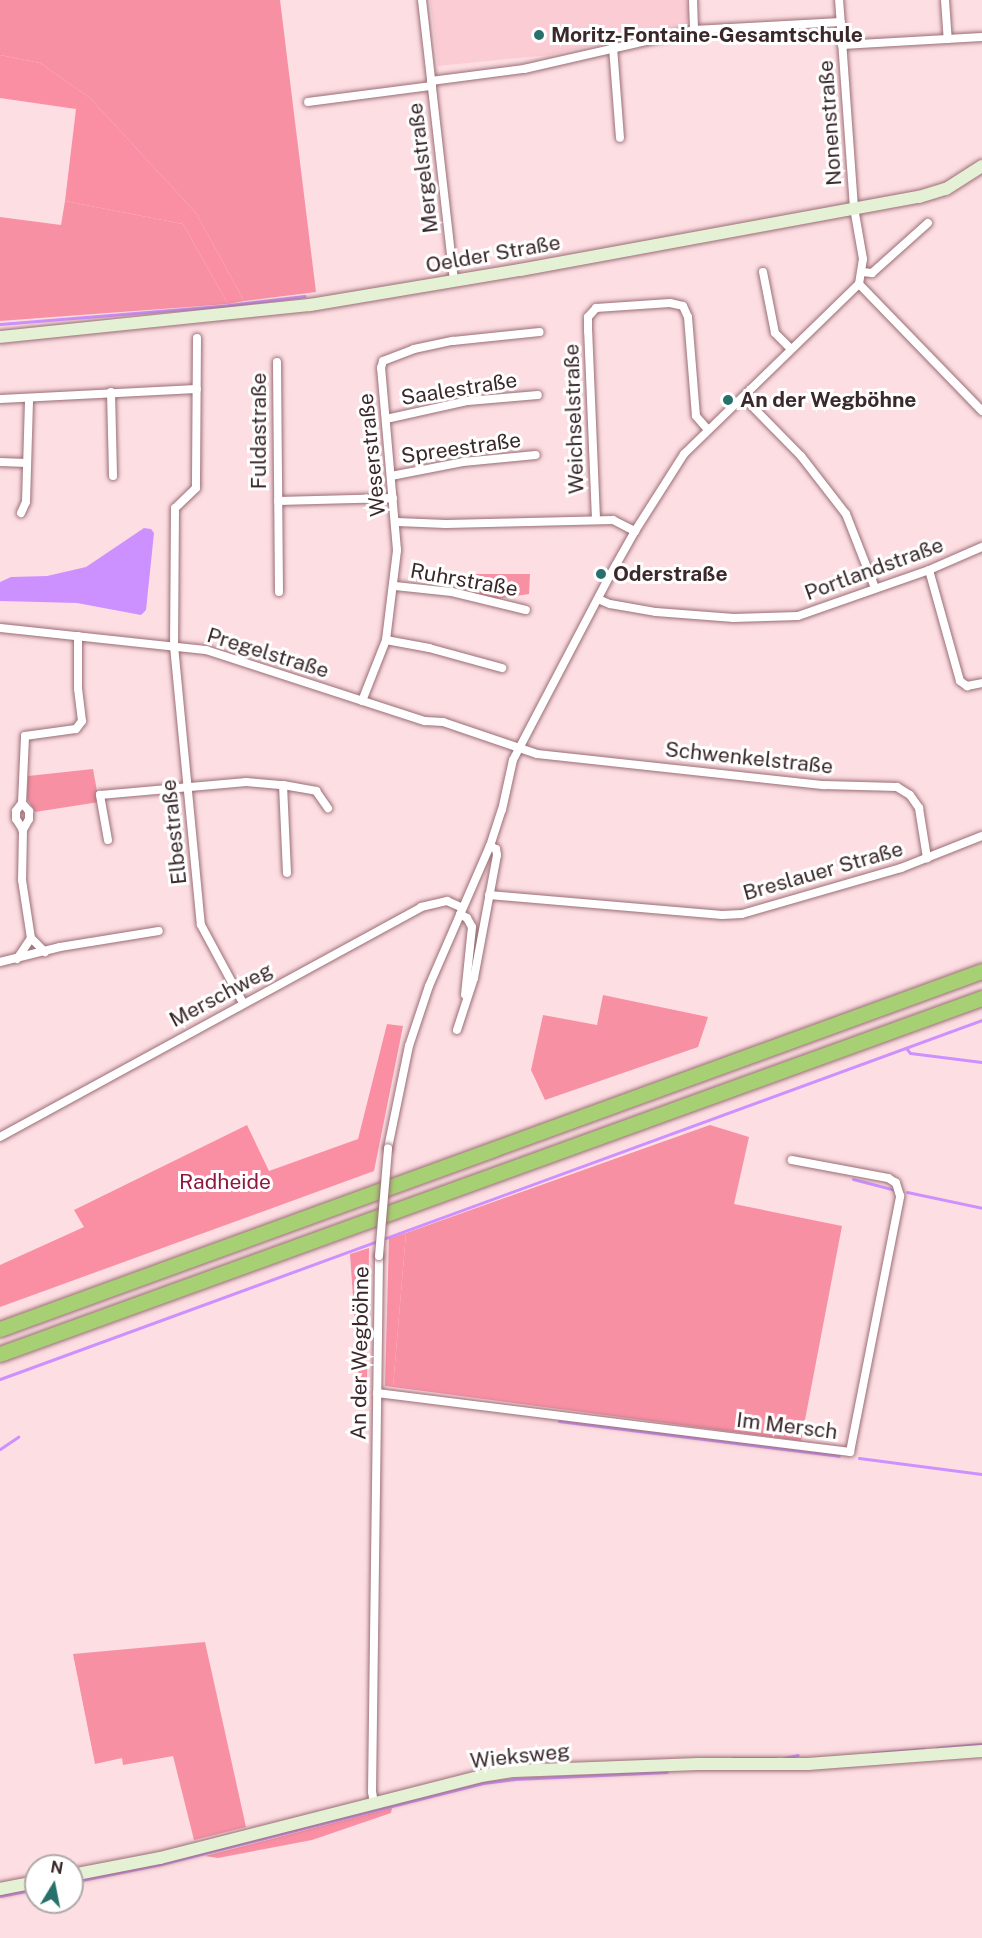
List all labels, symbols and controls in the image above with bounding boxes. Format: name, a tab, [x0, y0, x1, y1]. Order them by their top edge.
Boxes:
place label: Moritz-Fontaine-Gesamtschule	[551, 22, 863, 48]
marker: Moritz-Fontaine-Gesamtschule	[532, 28, 546, 42]
street label: Nonenstraße	[813, 59, 847, 187]
street label: Mergelstraße	[403, 101, 443, 235]
street label: Oelder Straße	[424, 230, 562, 278]
street label: Weichselstraße	[559, 343, 589, 495]
street label: Saalestraße	[399, 367, 519, 411]
street label: Fuldastraße	[246, 373, 272, 489]
place label: An der Wegböhne	[740, 387, 917, 413]
street label: Weserstraße	[353, 392, 391, 518]
marker: An der Wegböhne	[721, 393, 735, 407]
street label: Spreestraße	[400, 427, 522, 469]
street label: Portlandstraße	[801, 532, 947, 606]
street label: Ruhrstraße	[408, 558, 520, 602]
place label: Oderstraße	[613, 561, 728, 587]
marker: Oderstraße	[594, 567, 608, 581]
street label: Pregelstraße	[204, 623, 332, 683]
street label: Schwenkelstraße	[664, 737, 834, 779]
street label: Elbestraße	[156, 778, 192, 886]
street label: Breslauer Straße	[740, 836, 906, 906]
street label: Merschweg	[165, 957, 277, 1033]
park label: Radheide	[179, 1169, 271, 1195]
street label: An der Wegböhne	[346, 1266, 374, 1440]
street label: Im Mersch	[735, 1407, 839, 1445]
street label: Wieksweg	[469, 1738, 571, 1774]
north arrow	[24, 1854, 84, 1914]
text: N	[49, 1857, 65, 1878]

